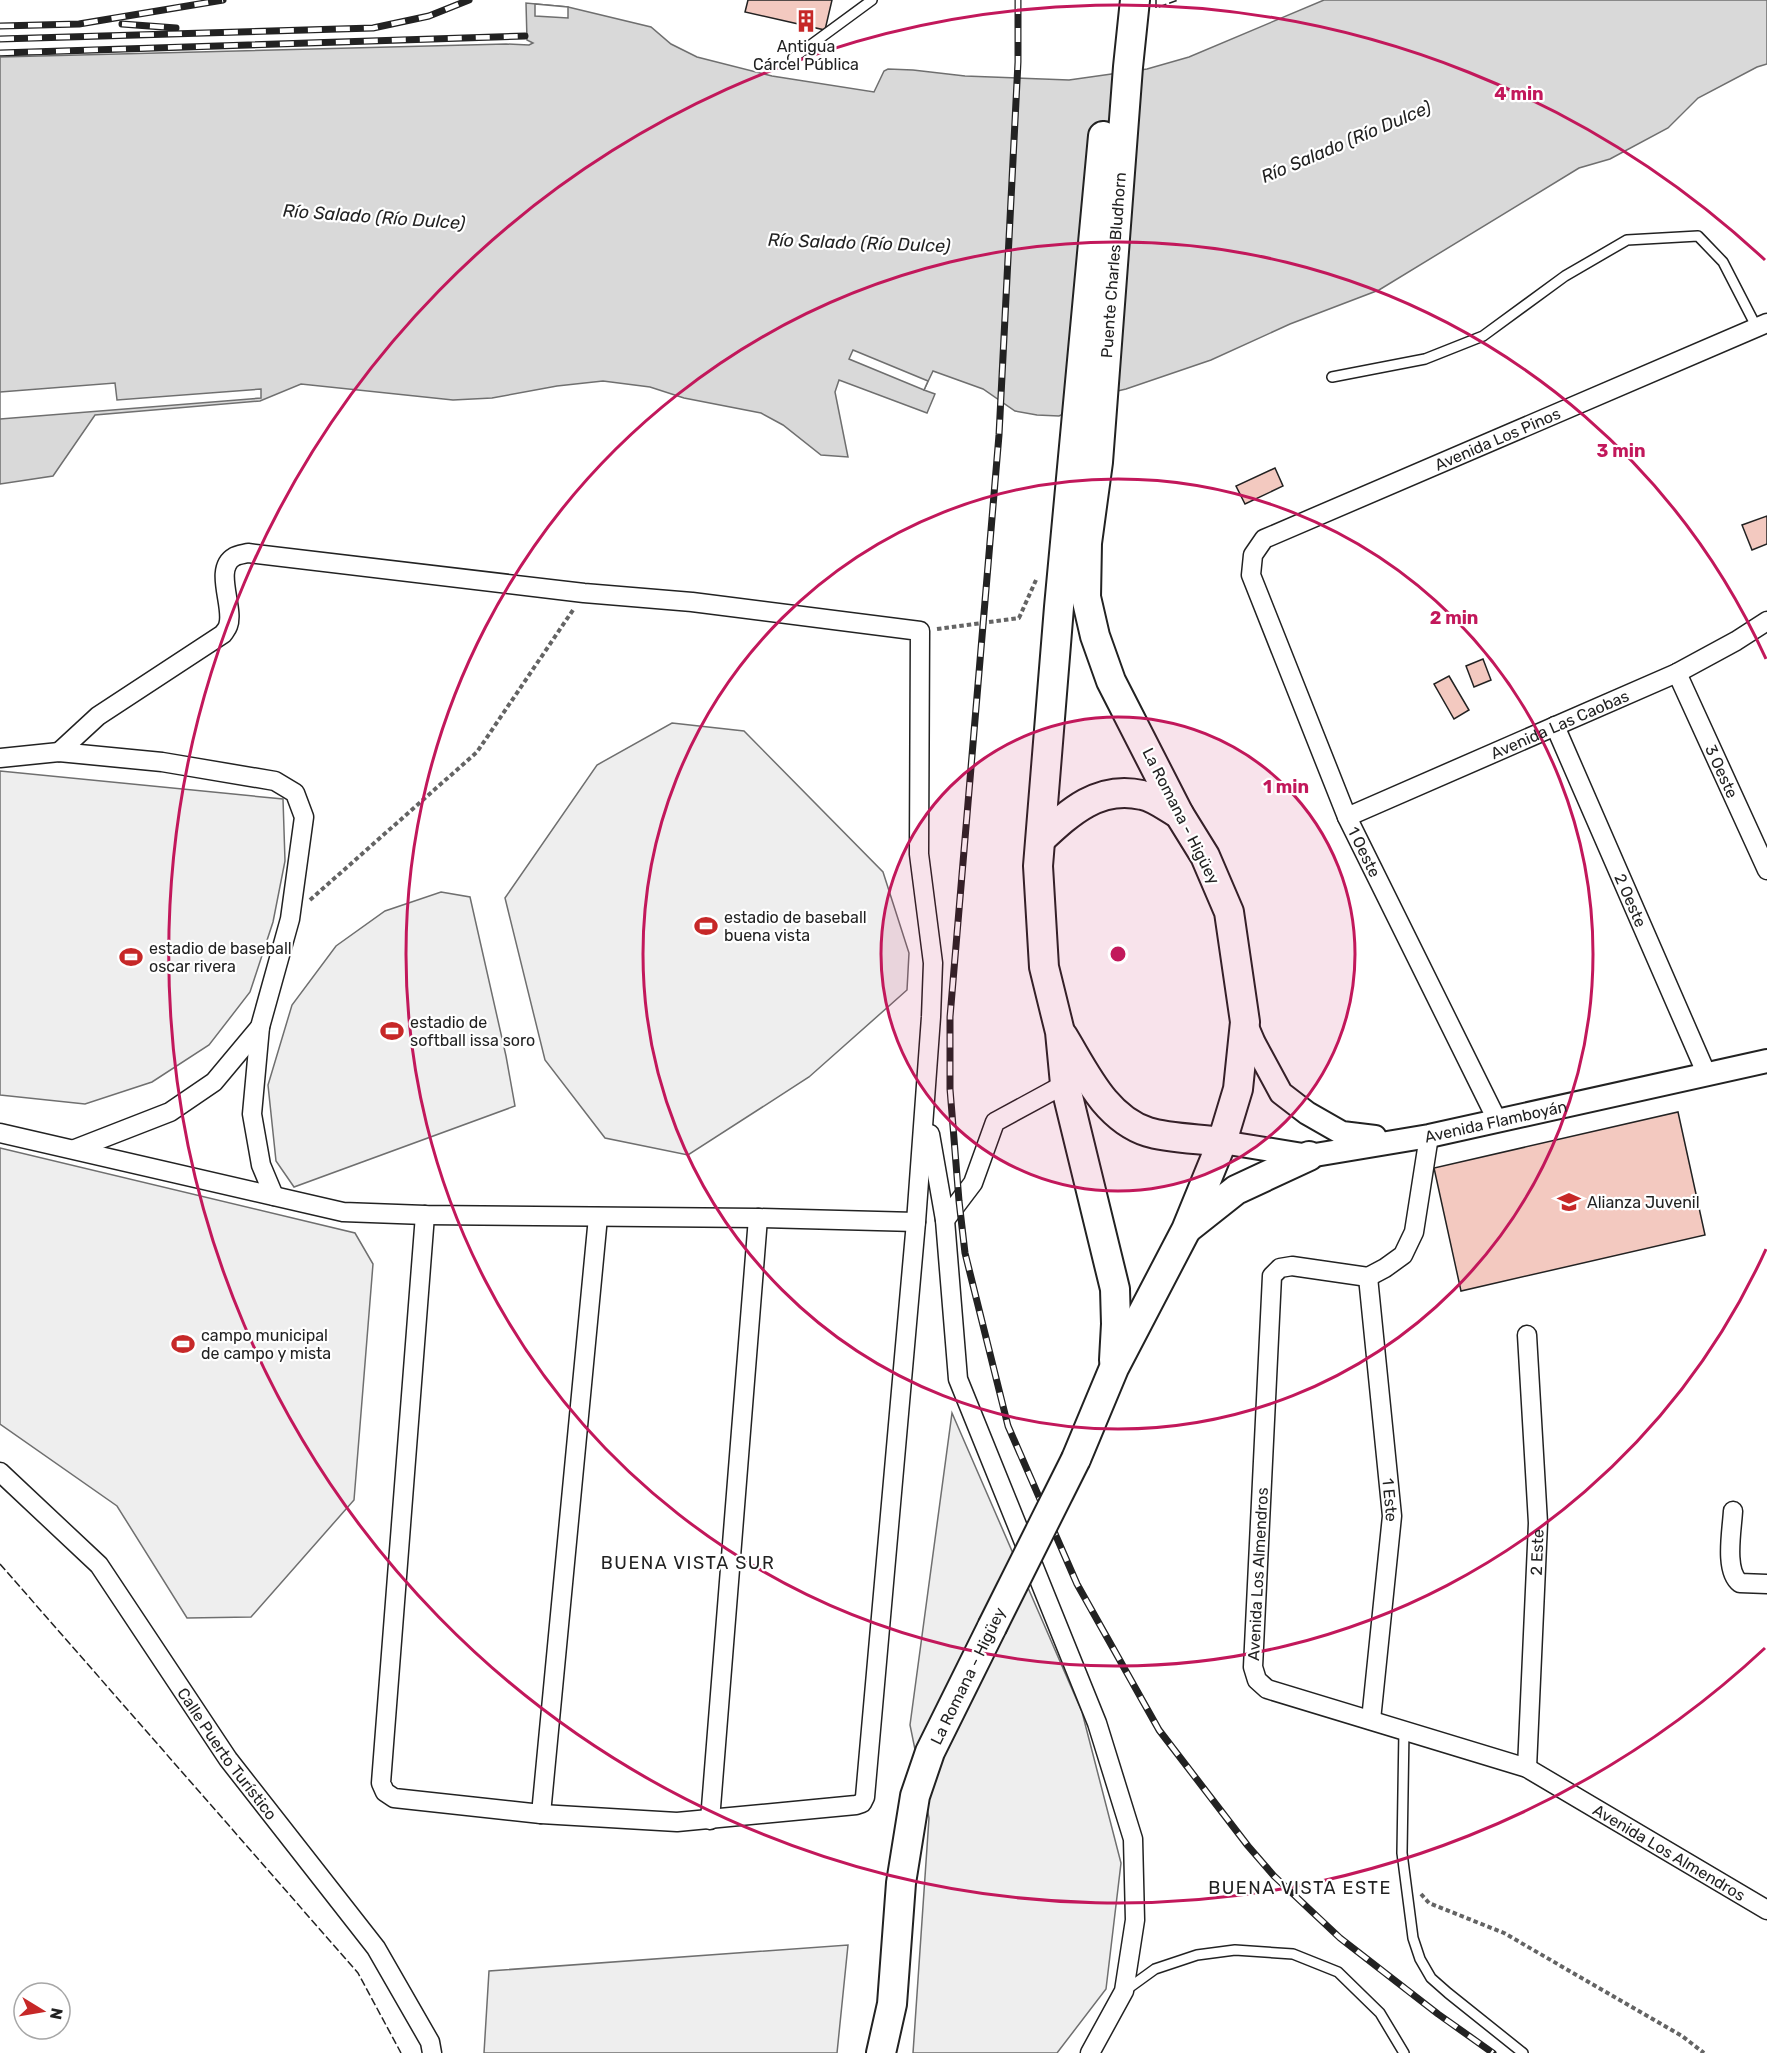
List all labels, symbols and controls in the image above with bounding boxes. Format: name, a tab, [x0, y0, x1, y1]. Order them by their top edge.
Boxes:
building icon: Antigua Cárcel Pública	[793, 8, 819, 34]
place label: Antigua Cárcel Pública	[753, 37, 859, 74]
text: 4 min	[1494, 83, 1544, 105]
water label: Río Salado (Río Dulce)	[1258, 96, 1434, 188]
street label: Puente Charles Bludhorn	[1096, 171, 1129, 359]
water label: Río Salado (Río Dulce)	[282, 200, 466, 234]
water label: Río Salado (Río Dulce)	[767, 229, 951, 257]
street label: Avenida Los Pinos	[1432, 403, 1563, 474]
text: 3 min	[1597, 440, 1645, 462]
text: 2 min	[1430, 607, 1478, 629]
street label: Avenida Las Caobas	[1488, 686, 1632, 763]
street label: 3 Oeste	[1701, 741, 1742, 801]
street label: La Romana - Higüey	[1138, 745, 1224, 887]
text: 1 min	[1263, 776, 1309, 798]
street label: 1 Oeste	[1344, 824, 1384, 880]
street label: 2 Oeste	[1611, 870, 1651, 930]
place label: estadio de baseball buena vista	[724, 908, 867, 945]
sports icon: estadio de baseball buena vista	[693, 913, 719, 939]
place label: estadio de baseball oscar rivera	[149, 939, 292, 976]
sports icon: estadio de baseball oscar rivera	[118, 944, 144, 970]
centre of rings	[1108, 944, 1128, 964]
place label: estadio de softball issa soro	[410, 1013, 535, 1050]
sports icon: estadio de softball issa soro	[379, 1018, 405, 1044]
street label: Avenida Flamboyán	[1423, 1096, 1569, 1146]
school or university icon: Alianza Juvenil	[1556, 1189, 1582, 1215]
place label: Alianza Juvenil	[1587, 1193, 1700, 1212]
place label: campo municipal de campo y mista	[201, 1326, 331, 1363]
sports icon: campo municipal de campo y mista	[170, 1331, 196, 1357]
street label: 1 Este	[1379, 1477, 1402, 1523]
street label: Avenida Los Almendros	[1244, 1487, 1272, 1661]
street label: 2 Este	[1526, 1529, 1547, 1576]
district label: BUENA VISTA SUR	[601, 1552, 775, 1574]
street label: La Romana - Higüey	[926, 1604, 1010, 1748]
street label: Calle Puerto Turístico	[174, 1684, 281, 1823]
street label: Avenida Los Almendros	[1590, 1800, 1749, 1905]
district label: BUENA VISTA ESTE	[1208, 1877, 1392, 1899]
north arrow	[12, 1981, 72, 2041]
text: N	[46, 2006, 67, 2021]

